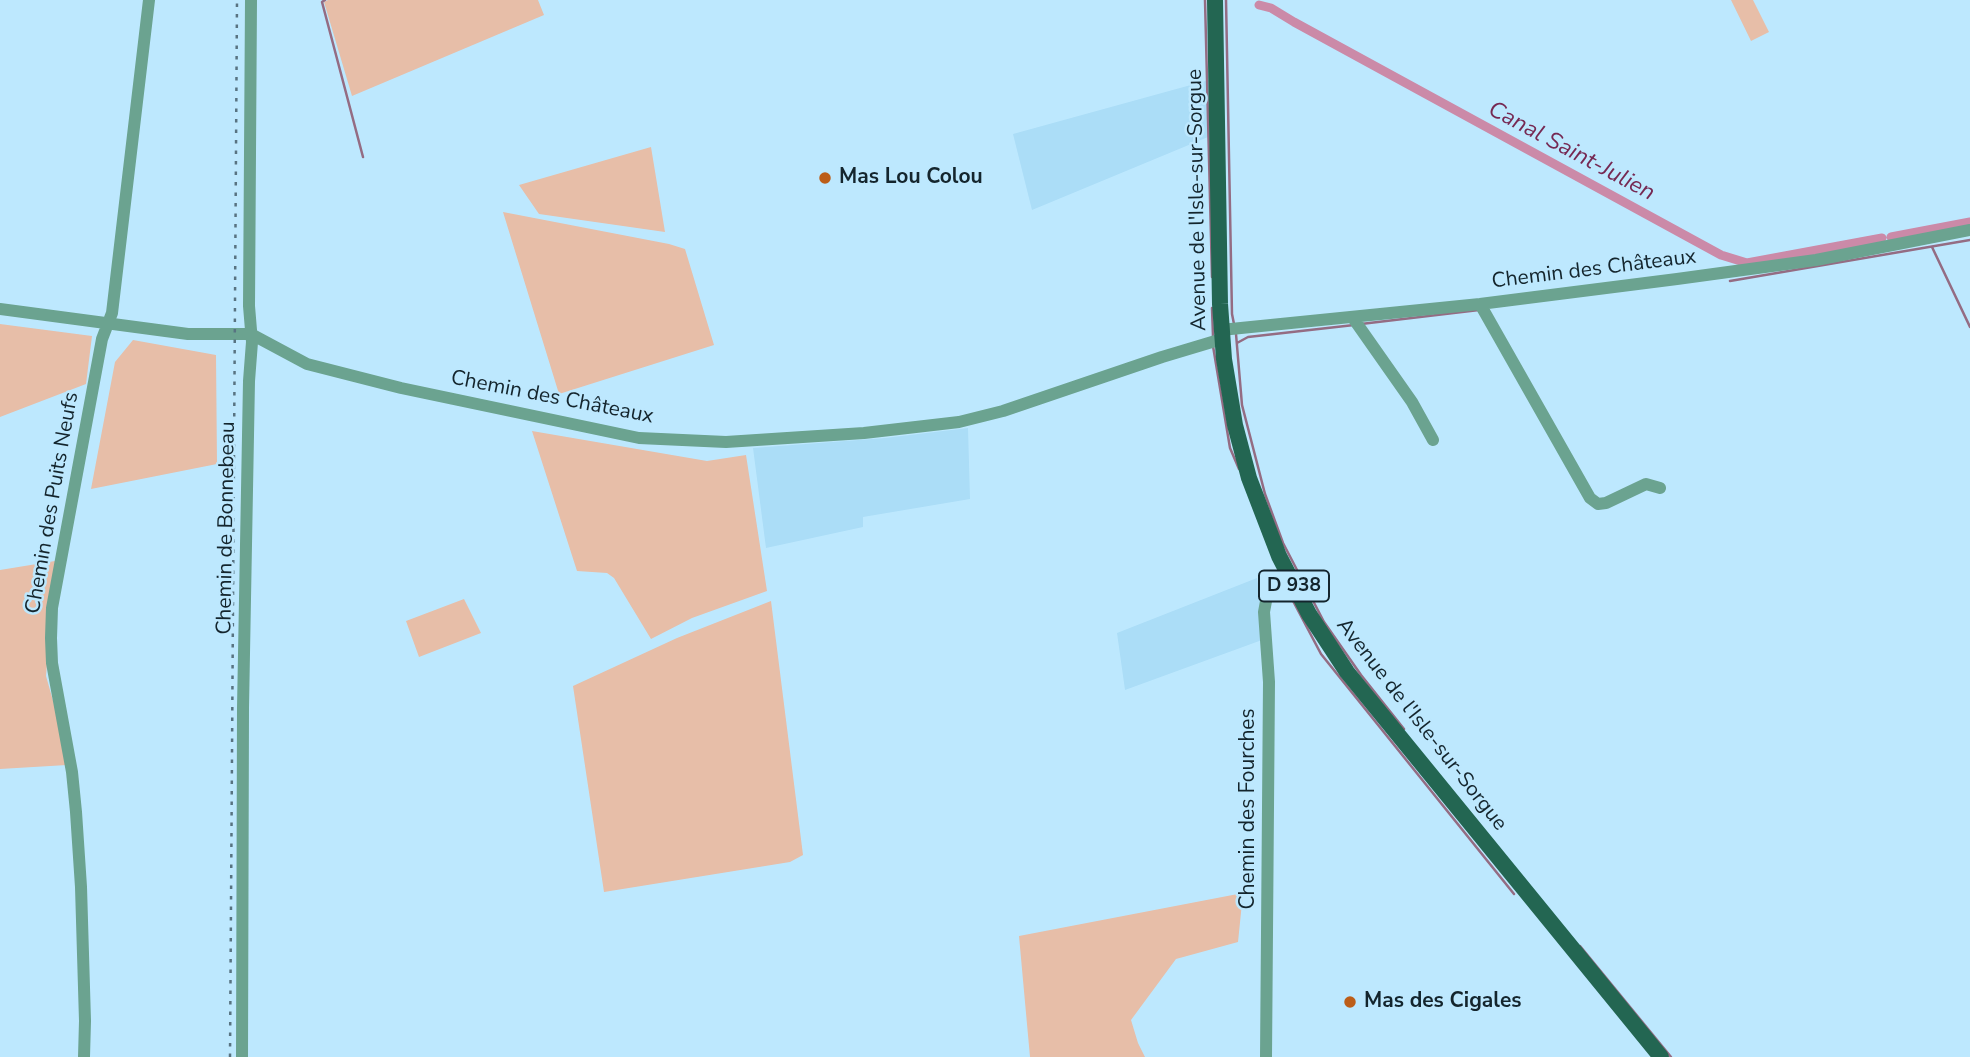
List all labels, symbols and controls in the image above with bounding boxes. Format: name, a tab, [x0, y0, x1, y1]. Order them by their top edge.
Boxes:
street label: Avenue de l'Isle-sur-Sorgue	[1183, 69, 1213, 331]
water label: Canal Saint-Julien	[1483, 96, 1659, 208]
place label: Mas Lou Colou	[839, 165, 983, 191]
marker: Mas Lou Colou	[817, 170, 833, 186]
street label: Chemin des Châteaux	[1490, 245, 1698, 295]
street label: Chemin des Châteaux	[449, 366, 655, 430]
street label: Chemin des Puits Neufs	[21, 390, 85, 616]
street label: Chemin de Bonnebeau	[213, 421, 241, 635]
road number: D 938	[1259, 570, 1329, 601]
street label: Avenue de l'Isle-sur-Sorgue	[1330, 614, 1512, 836]
street label: Chemin des Fourches	[1236, 708, 1262, 910]
place label: Mas des Cigales	[1364, 989, 1522, 1015]
marker: Mas des Cigales	[1342, 994, 1358, 1010]

